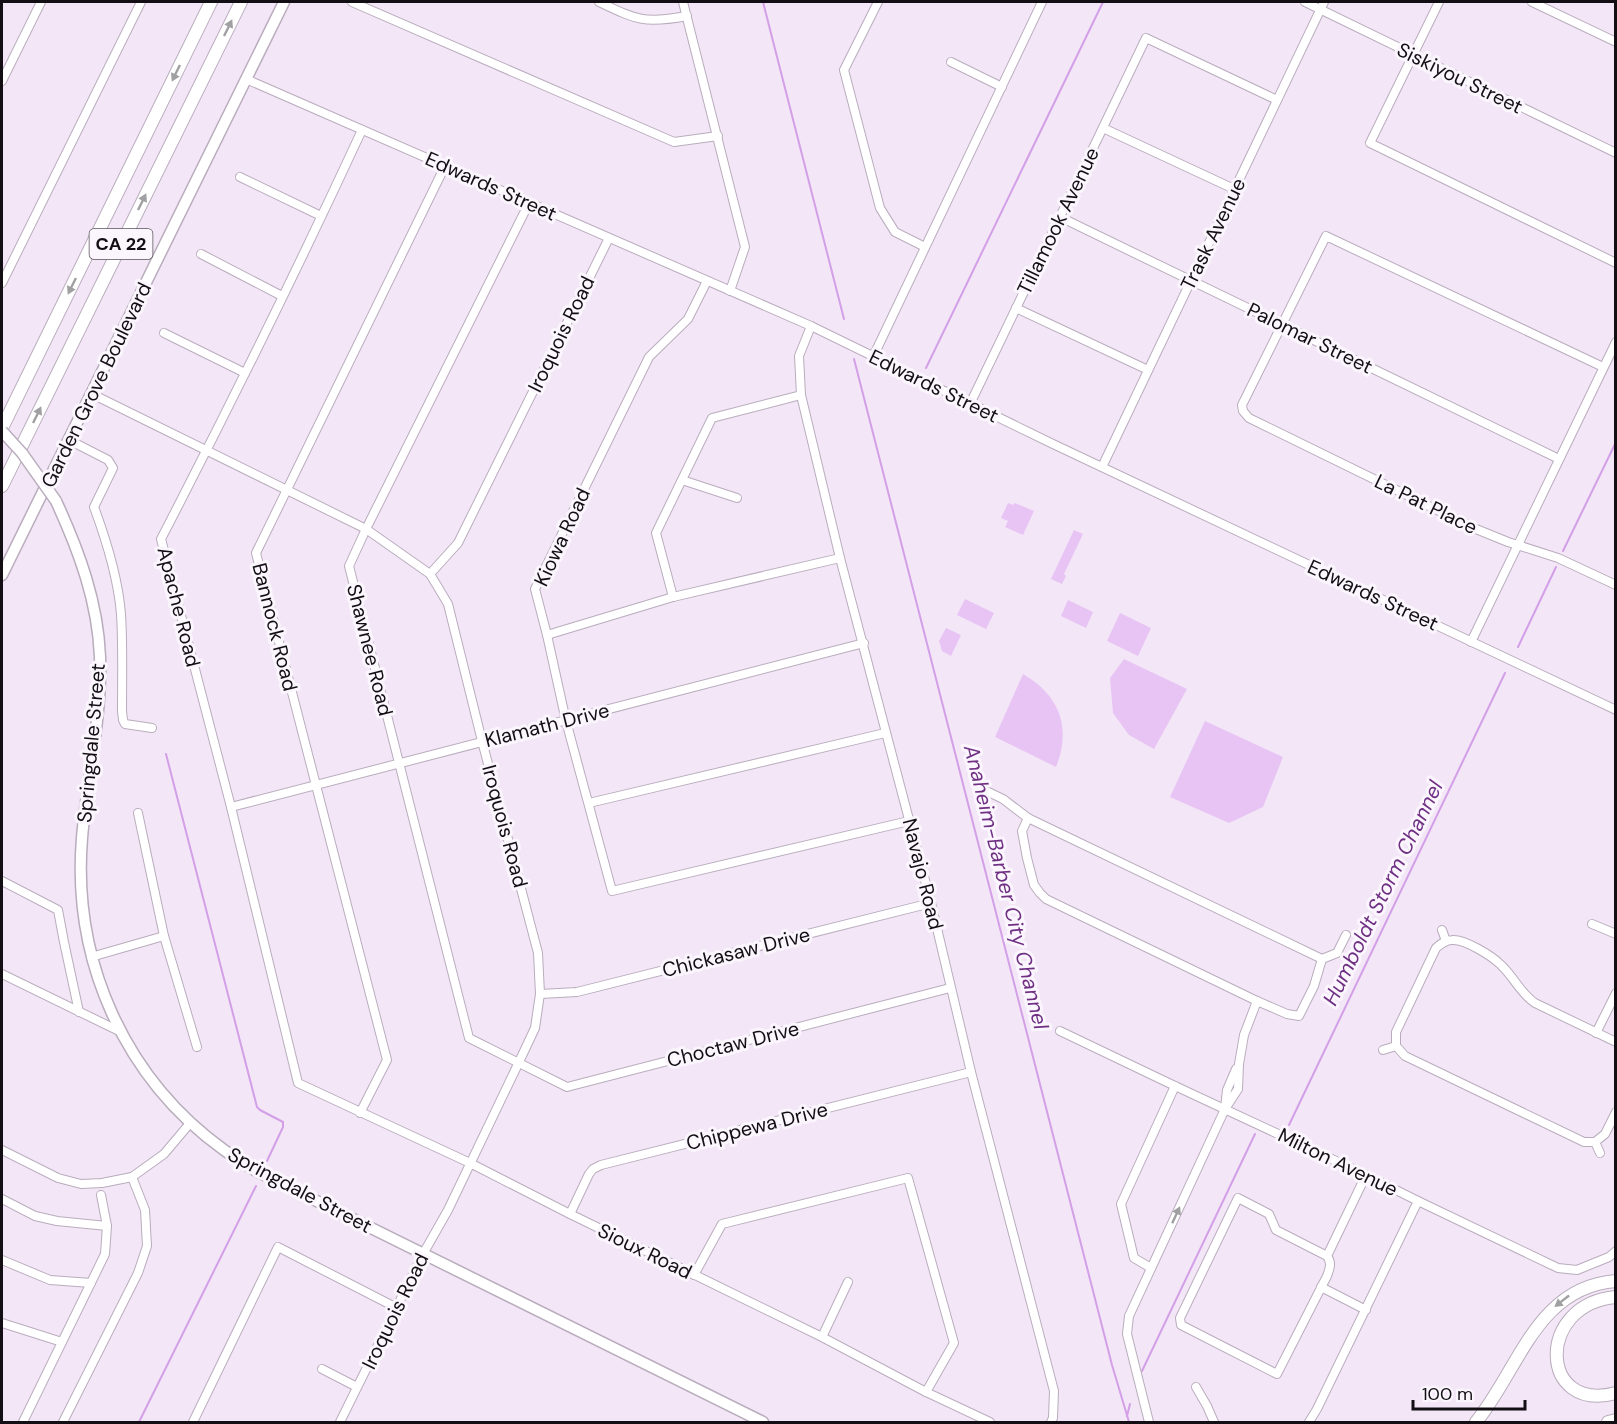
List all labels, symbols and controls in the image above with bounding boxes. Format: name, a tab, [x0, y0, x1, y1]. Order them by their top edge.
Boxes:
one-way arrow	[223, 19, 232, 36]
street label: Siskiyou Street	[1393, 36, 1527, 120]
one-way arrow	[172, 64, 181, 81]
street label: Tillamook Avenue	[1011, 143, 1105, 299]
street label: Edwards Street	[421, 145, 561, 227]
street label: Trask Avenue	[1175, 174, 1251, 294]
one-way arrow	[137, 194, 146, 211]
road number: CA 22	[90, 229, 152, 259]
street label: Iroquois Road	[522, 272, 600, 396]
one-way arrow	[67, 277, 76, 294]
street label: Garden Grove Boulevard	[35, 278, 157, 492]
street label: Palomar Street	[1243, 296, 1377, 380]
street label: Edwards Street	[865, 343, 1003, 429]
one-way arrow	[31, 406, 41, 424]
street label: La Pat Place	[1370, 468, 1482, 540]
street label: Kiowa Road	[528, 484, 596, 590]
street label: Apache Road	[152, 544, 206, 670]
street label: Edwards Street	[1304, 553, 1443, 637]
street label: Bannock Road	[247, 560, 303, 694]
street label: Shawnee Road	[341, 581, 399, 719]
street label: Springdale Street	[71, 662, 111, 824]
street label: Klamath Drive	[482, 697, 612, 753]
water label: Anaheim-Barber City Channel	[957, 741, 1055, 1032]
street label: Iroquois Road	[476, 762, 534, 890]
water label: Humboldt Storm Channel	[1316, 776, 1450, 1010]
street label: Navajo Road	[897, 816, 949, 932]
street label: Chickasaw Drive	[659, 921, 813, 983]
street label: Choctaw Drive	[664, 1015, 802, 1073]
street label: Chippewa Drive	[683, 1096, 831, 1156]
street label: Milton Avenue	[1274, 1122, 1402, 1202]
street label: Springdale Street	[223, 1141, 377, 1239]
one-way arrow	[1171, 1207, 1180, 1224]
street label: Sioux Road	[594, 1217, 696, 1285]
street label: Iroquois Road	[356, 1249, 434, 1373]
one-way arrow	[1554, 1295, 1570, 1308]
scale bar	[1413, 1373, 1526, 1411]
text: 100 m	[1422, 1382, 1473, 1406]

